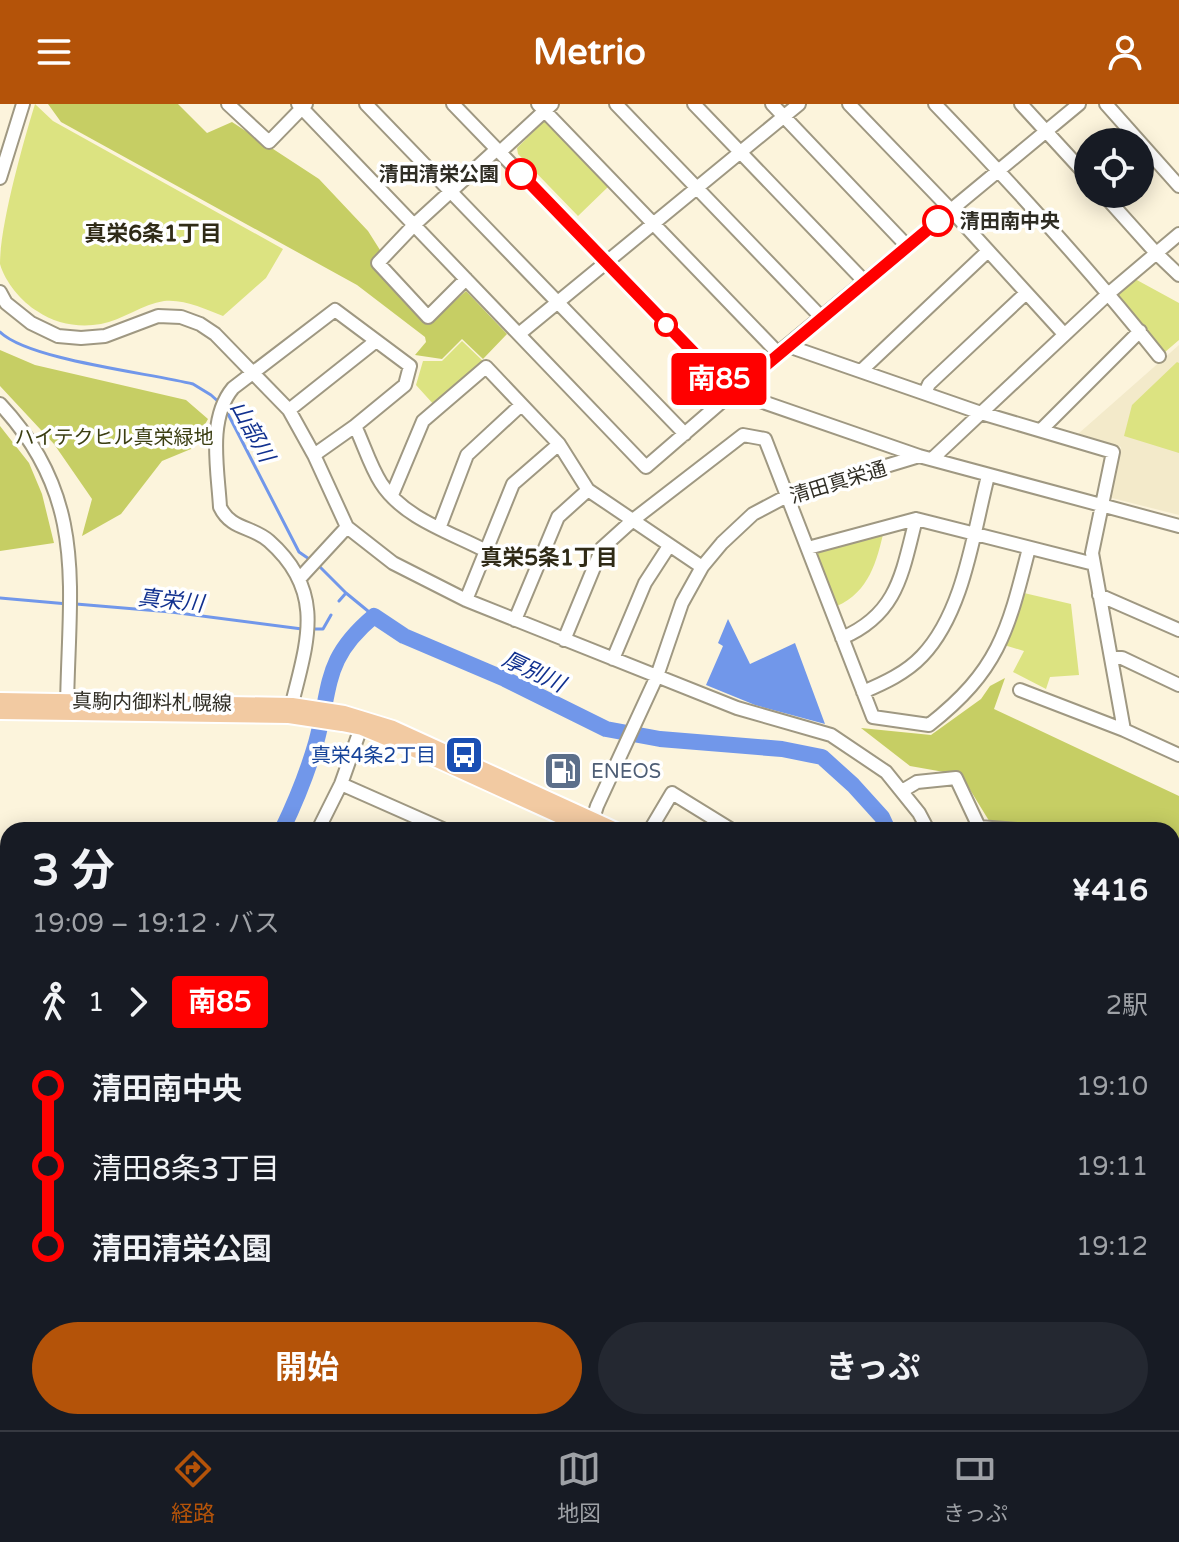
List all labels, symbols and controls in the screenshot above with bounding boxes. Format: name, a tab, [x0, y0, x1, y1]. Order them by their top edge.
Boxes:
icon: menu	[32, 30, 76, 74]
icon: person	[1103, 30, 1147, 74]
text: Metrio	[533, 31, 646, 74]
map controls	[1074, 128, 1154, 208]
button: locate	[1074, 128, 1154, 208]
marker: 清田清栄公園	[506, 159, 536, 189]
place label: 清田清栄公園	[379, 163, 499, 187]
marker: 清田南中央	[923, 206, 953, 236]
place label: 清田南中央	[960, 210, 1060, 234]
district label: 真栄6条1丁目	[84, 221, 222, 247]
unlabelled marker	[655, 314, 677, 336]
line badge: 南85	[673, 353, 765, 405]
text: 南85	[687, 362, 751, 396]
water label: 山部川	[225, 396, 280, 468]
park label: ハイテクヒル真栄緑地	[14, 426, 214, 450]
street label: 清田真栄通	[787, 457, 890, 509]
district label: 真栄5条1丁目	[480, 545, 618, 571]
water label: 真栄川	[137, 585, 207, 618]
water label: 厚別川	[498, 646, 571, 698]
street label: 真駒内御料札幌線	[72, 690, 232, 716]
bus stop icon: 真栄4条2丁目	[443, 734, 485, 776]
place label: 真栄4条2丁目	[311, 744, 436, 768]
fuel station icon: ENEOS	[542, 750, 584, 792]
place label: ENEOS	[591, 760, 661, 784]
text: 3 分	[32, 845, 115, 898]
text: ¥416	[1072, 872, 1148, 909]
text: 19:09 – 19:12 · バス	[32, 908, 280, 939]
icon: walk	[32, 980, 76, 1024]
icon: forward	[116, 980, 160, 1024]
text: 南85	[188, 985, 252, 1019]
text: 1	[88, 987, 104, 1018]
text: 2駅	[1106, 990, 1148, 1021]
text: 清田南中央	[92, 1071, 242, 1108]
text: 19:10	[1076, 1071, 1148, 1102]
text: 清田8条3丁目	[92, 1151, 280, 1188]
text: 19:11	[1076, 1151, 1148, 1182]
text: 清田清栄公園	[92, 1231, 272, 1268]
text: 19:12	[1076, 1231, 1148, 1262]
button: 開始	[32, 1322, 582, 1414]
button: きっぷ	[598, 1322, 1148, 1414]
tab: 経路	[171, 1447, 215, 1527]
tab: 地図	[557, 1447, 601, 1527]
tab: きっぷ	[943, 1447, 1008, 1527]

